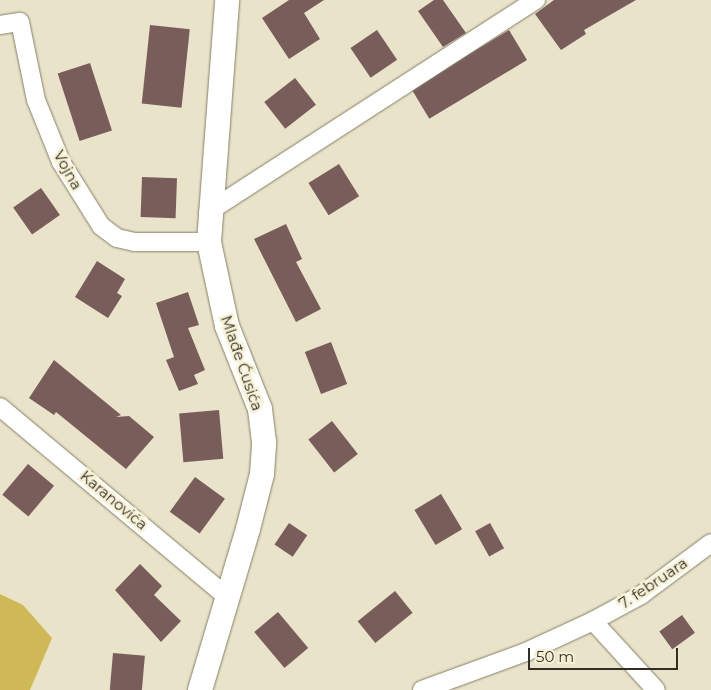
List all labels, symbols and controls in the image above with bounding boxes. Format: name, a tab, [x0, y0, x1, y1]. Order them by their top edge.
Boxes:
street label: Vojna	[50, 147, 86, 193]
street label: Mlađe Ćusića	[217, 313, 267, 413]
street label: Karanovića	[77, 467, 151, 533]
street label: 7. februara	[615, 554, 691, 612]
scale bar	[531, 638, 681, 670]
text: 50 m	[536, 647, 574, 666]

